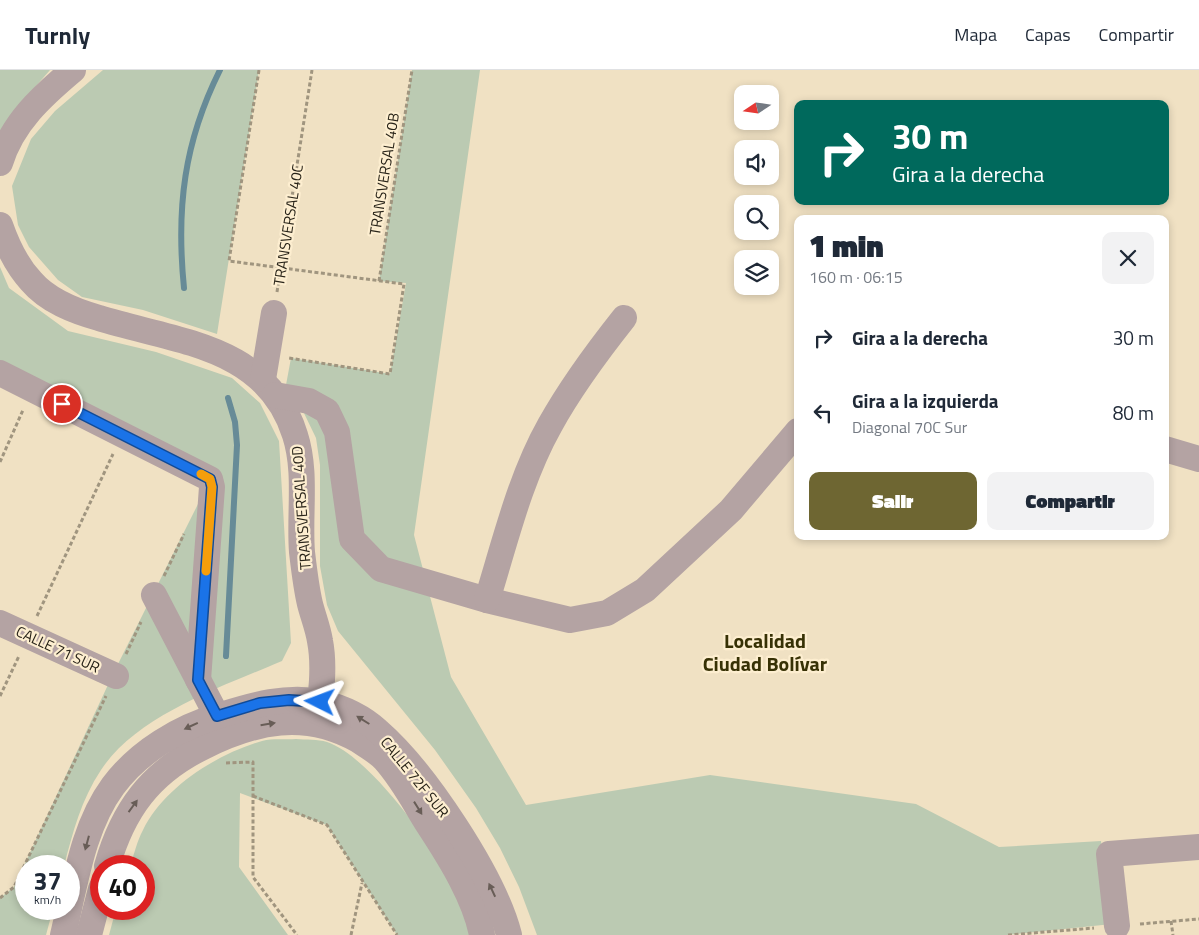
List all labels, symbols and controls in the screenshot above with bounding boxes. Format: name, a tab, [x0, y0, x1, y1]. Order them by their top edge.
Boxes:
text: Turnly	[25, 17, 90, 53]
text: Mapa	[954, 21, 997, 48]
text: Capas	[1025, 21, 1071, 48]
text: Compartir	[1099, 21, 1174, 48]
north arrow	[734, 85, 779, 130]
map controls	[734, 85, 779, 295]
text: 30 m	[892, 109, 968, 163]
street label: TRANSVERSAL 40B	[363, 111, 405, 237]
icon: right	[809, 120, 874, 185]
button: sound	[734, 140, 779, 185]
text: Gira a la derecha	[892, 157, 1044, 191]
street label: TRANSVERSAL 40C	[267, 163, 309, 287]
button: search	[734, 195, 779, 240]
text: 1 min	[809, 223, 884, 269]
button: close	[1102, 232, 1154, 284]
button: layers	[734, 250, 779, 295]
text: 160 m · 06:15	[809, 265, 903, 289]
text: Gira a la derecha	[852, 323, 988, 352]
text: 30 m	[1113, 323, 1154, 352]
icon: right	[809, 324, 837, 352]
pin	[41, 383, 83, 425]
text: Gira a la izquierda	[852, 386, 999, 415]
icon: arrive	[48, 390, 76, 418]
text: 80 m	[1113, 398, 1154, 427]
icon: left	[809, 399, 837, 427]
text: Diagonal 70C Sur	[852, 415, 967, 439]
street label: TRANSVERSAL 40D	[285, 445, 317, 571]
button: Salir	[809, 472, 977, 530]
button: Compartir	[987, 472, 1154, 530]
street label: CALLE 71 SUR	[12, 620, 104, 678]
district label: Localidad Ciudad Bolívar	[703, 625, 828, 679]
position arrow	[293, 675, 345, 727]
one-way arrow	[356, 716, 369, 725]
one-way arrow	[261, 719, 277, 727]
one-way arrow	[183, 722, 198, 730]
street label: CALLE 72F SUR	[375, 732, 455, 822]
one-way arrow	[128, 799, 138, 812]
one-way arrow	[413, 802, 423, 815]
one-way arrow	[82, 836, 90, 851]
speed limit sign: 40	[90, 855, 155, 920]
text: 37	[33, 862, 62, 900]
one-way arrow	[488, 882, 496, 897]
text: km/h	[34, 890, 61, 909]

